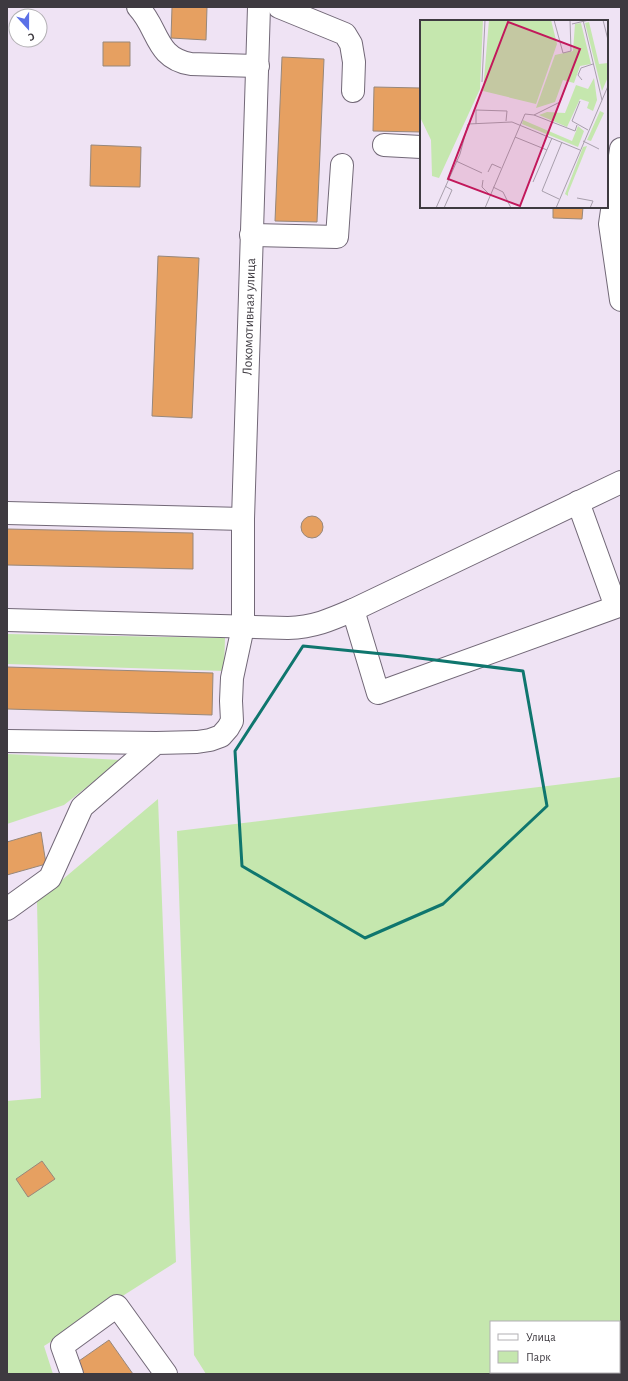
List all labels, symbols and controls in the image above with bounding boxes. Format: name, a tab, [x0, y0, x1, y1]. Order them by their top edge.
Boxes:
north arrow	[8, 8, 48, 48]
inset map	[420, 20, 608, 208]
text: С	[27, 31, 36, 43]
street label: Локомотивная улица	[240, 257, 258, 376]
legend	[490, 1321, 620, 1373]
text: Улица	[526, 1331, 556, 1343]
text: Парк	[526, 1351, 551, 1363]

